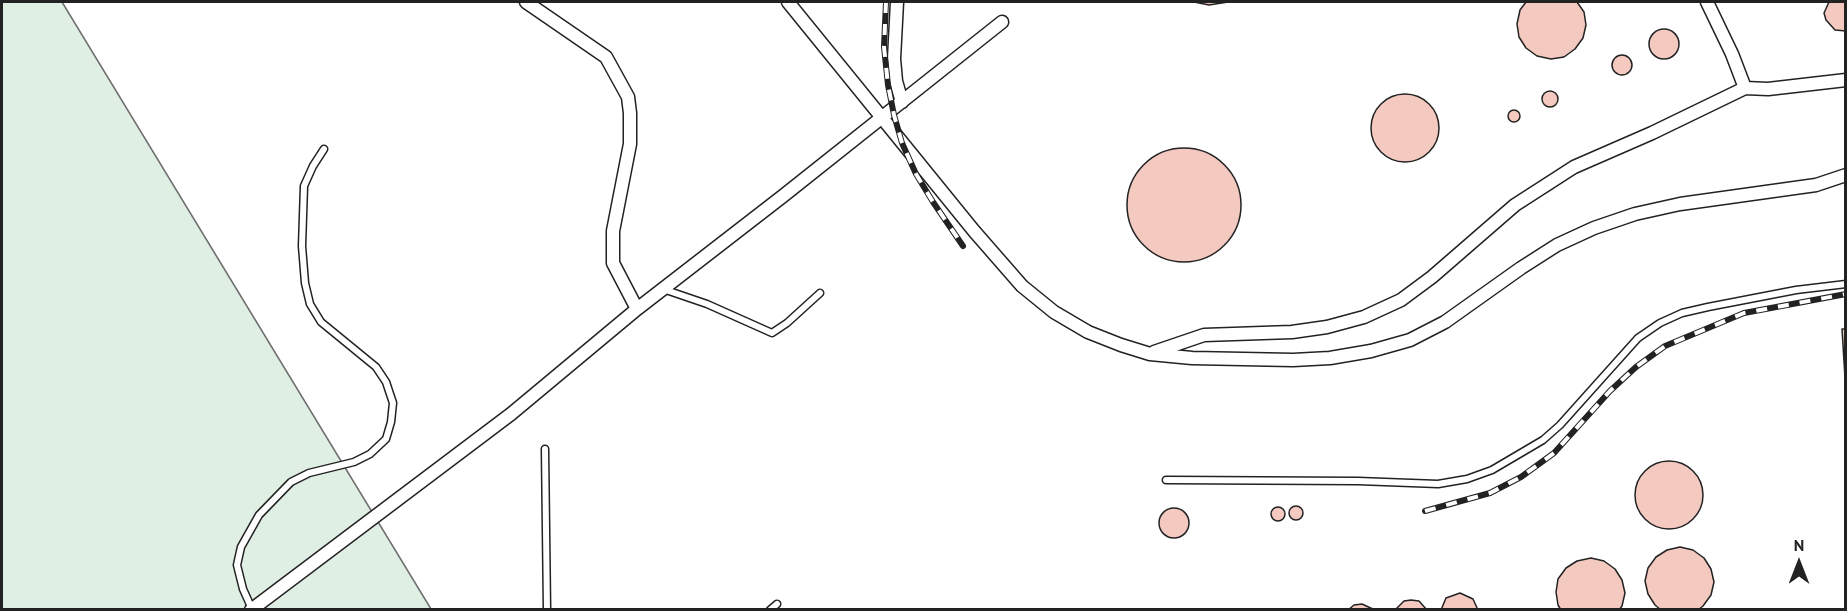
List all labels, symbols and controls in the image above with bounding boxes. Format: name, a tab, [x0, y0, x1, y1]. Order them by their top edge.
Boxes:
north arrow	[1769, 533, 1829, 593]
text: N	[1794, 535, 1804, 555]

